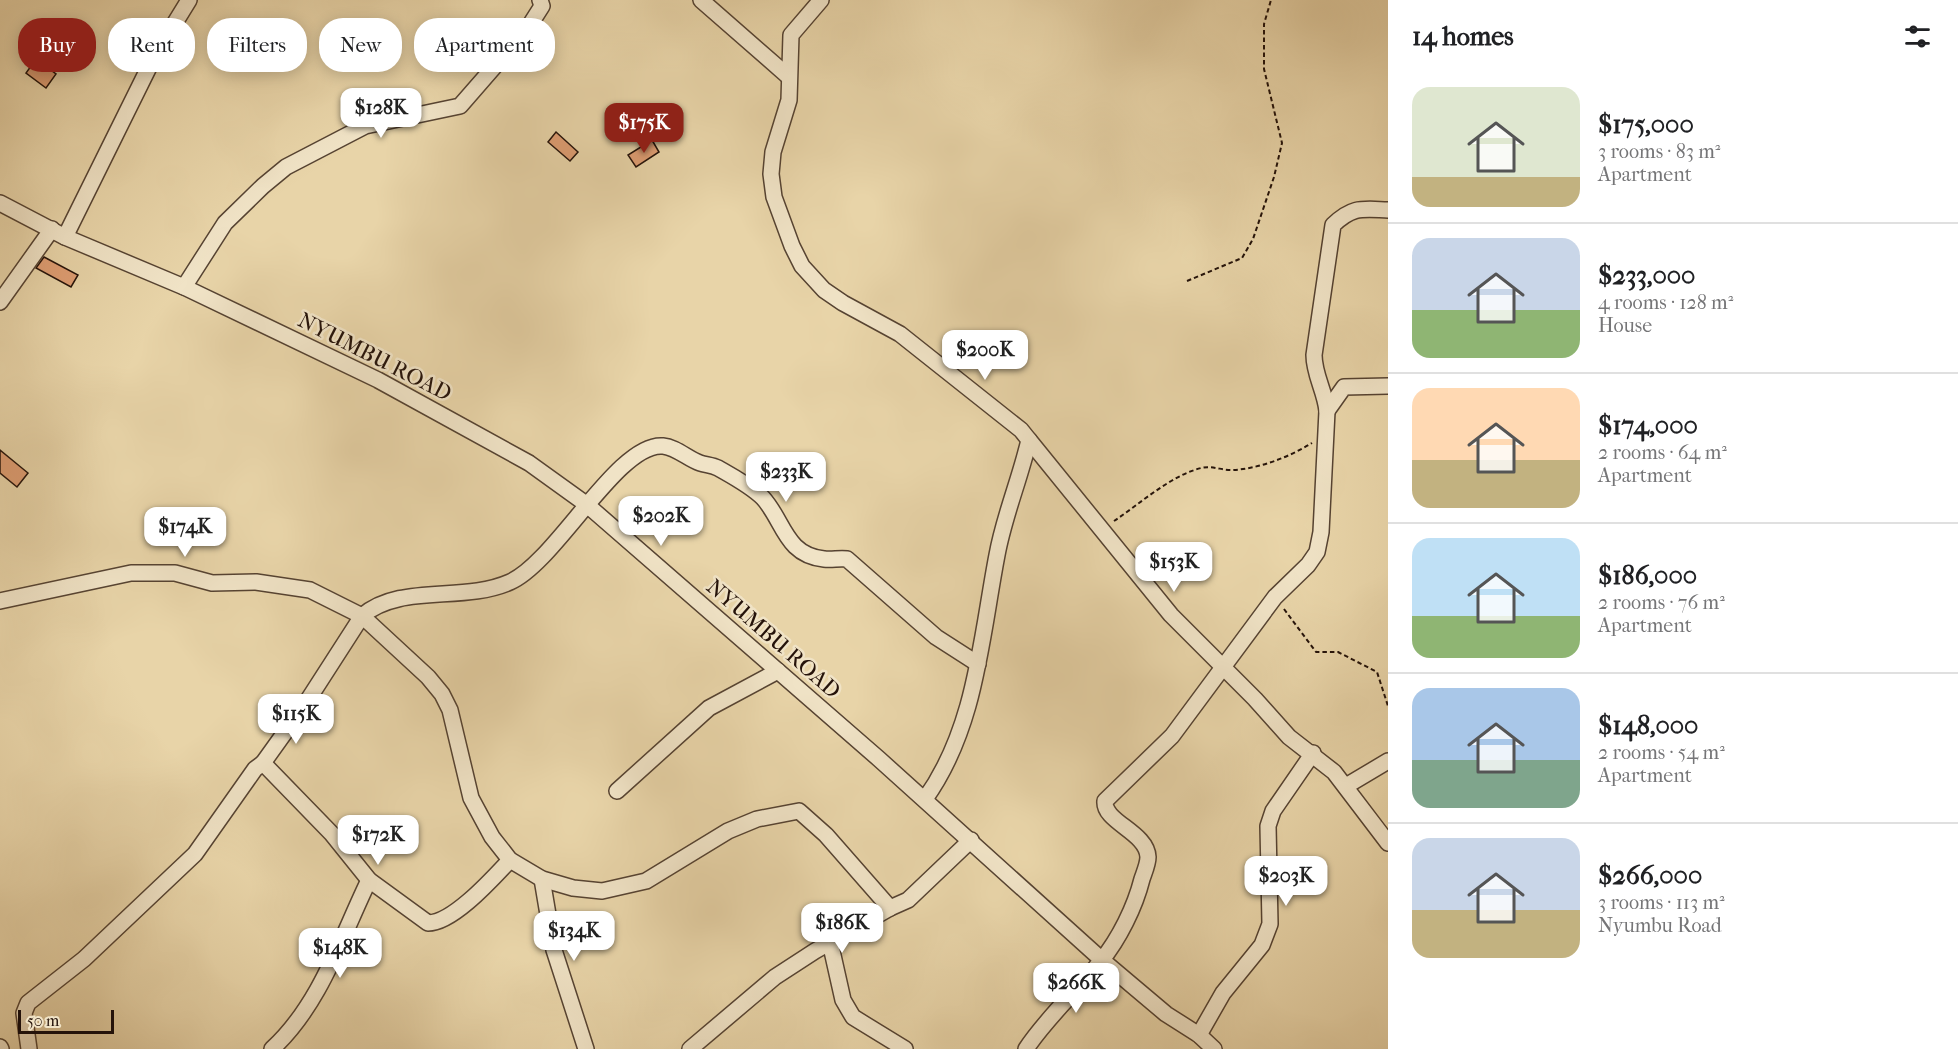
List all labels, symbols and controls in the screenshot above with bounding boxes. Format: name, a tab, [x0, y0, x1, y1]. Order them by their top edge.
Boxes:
chip: Buy	[18, 18, 96, 72]
chip: Rent	[108, 18, 195, 72]
chip: Filters	[207, 18, 307, 72]
chip: New	[319, 18, 402, 72]
chip: Apartment	[414, 18, 555, 72]
icon: filters	[1901, 20, 1934, 53]
text: 14 homes	[1412, 21, 1514, 52]
pin: $128K	[339, 88, 423, 139]
text: $128K	[354, 96, 408, 119]
pin: $175K	[602, 103, 686, 154]
text: $175,000	[1598, 109, 1694, 140]
text: $175K	[619, 111, 669, 134]
icon: home	[1460, 111, 1532, 183]
text: 3 rooms · 83 m²	[1598, 140, 1721, 163]
text: Apartment	[1598, 163, 1692, 186]
text: $233,000	[1598, 260, 1695, 291]
icon: home	[1460, 262, 1532, 334]
text: 4 rooms · 128 m²	[1598, 291, 1733, 314]
street label: NYUMBU ROAD	[293, 307, 456, 407]
text: House	[1598, 314, 1652, 337]
pin: $200K	[943, 330, 1027, 381]
text: $200K	[956, 338, 1014, 361]
text: $174,000	[1598, 410, 1698, 441]
icon: home	[1460, 412, 1532, 484]
text: 2 rooms · 64 m²	[1598, 441, 1727, 464]
pin: $233K	[744, 452, 828, 503]
text: $233K	[760, 460, 812, 483]
text: Apartment	[1598, 464, 1692, 487]
pin: $202K	[619, 496, 703, 547]
text: $202K	[632, 504, 690, 527]
pin: $174K	[143, 507, 227, 558]
text: $174K	[158, 515, 212, 538]
pin: $153K	[1132, 542, 1216, 593]
text: $153K	[1149, 550, 1199, 573]
text: $186,000	[1598, 560, 1697, 591]
icon: home	[1460, 562, 1532, 634]
street label: NYUMBU ROAD	[701, 574, 846, 704]
text: 2 rooms · 76 m²	[1598, 591, 1725, 614]
text: Apartment	[1598, 614, 1692, 637]
pin: $115K	[254, 694, 338, 745]
text: $115K	[272, 702, 320, 725]
text: $148,000	[1598, 710, 1698, 741]
icon: home	[1460, 712, 1532, 784]
text: 2 rooms · 54 m²	[1598, 741, 1725, 764]
text: Apartment	[1598, 764, 1692, 787]
pin: $172K	[336, 815, 420, 866]
text: $172K	[352, 823, 404, 846]
pin: $203K	[1244, 856, 1328, 907]
text: $266,000	[1598, 860, 1702, 891]
icon: home	[1460, 862, 1532, 934]
text: $203K	[1258, 864, 1314, 887]
text: 3 rooms · 113 m²	[1598, 891, 1725, 914]
pin: $186K	[800, 903, 884, 954]
pin: $134K	[532, 911, 616, 962]
text: $186K	[815, 911, 869, 934]
text: Nyumbu Road	[1598, 914, 1722, 937]
text: $134K	[548, 919, 600, 942]
pin: $148K	[298, 928, 382, 979]
text: $148K	[313, 936, 367, 959]
pin: $266K	[1034, 963, 1118, 1014]
text: $266K	[1047, 971, 1105, 994]
scale bar	[18, 1007, 114, 1034]
text: 50 m	[27, 1011, 59, 1030]

